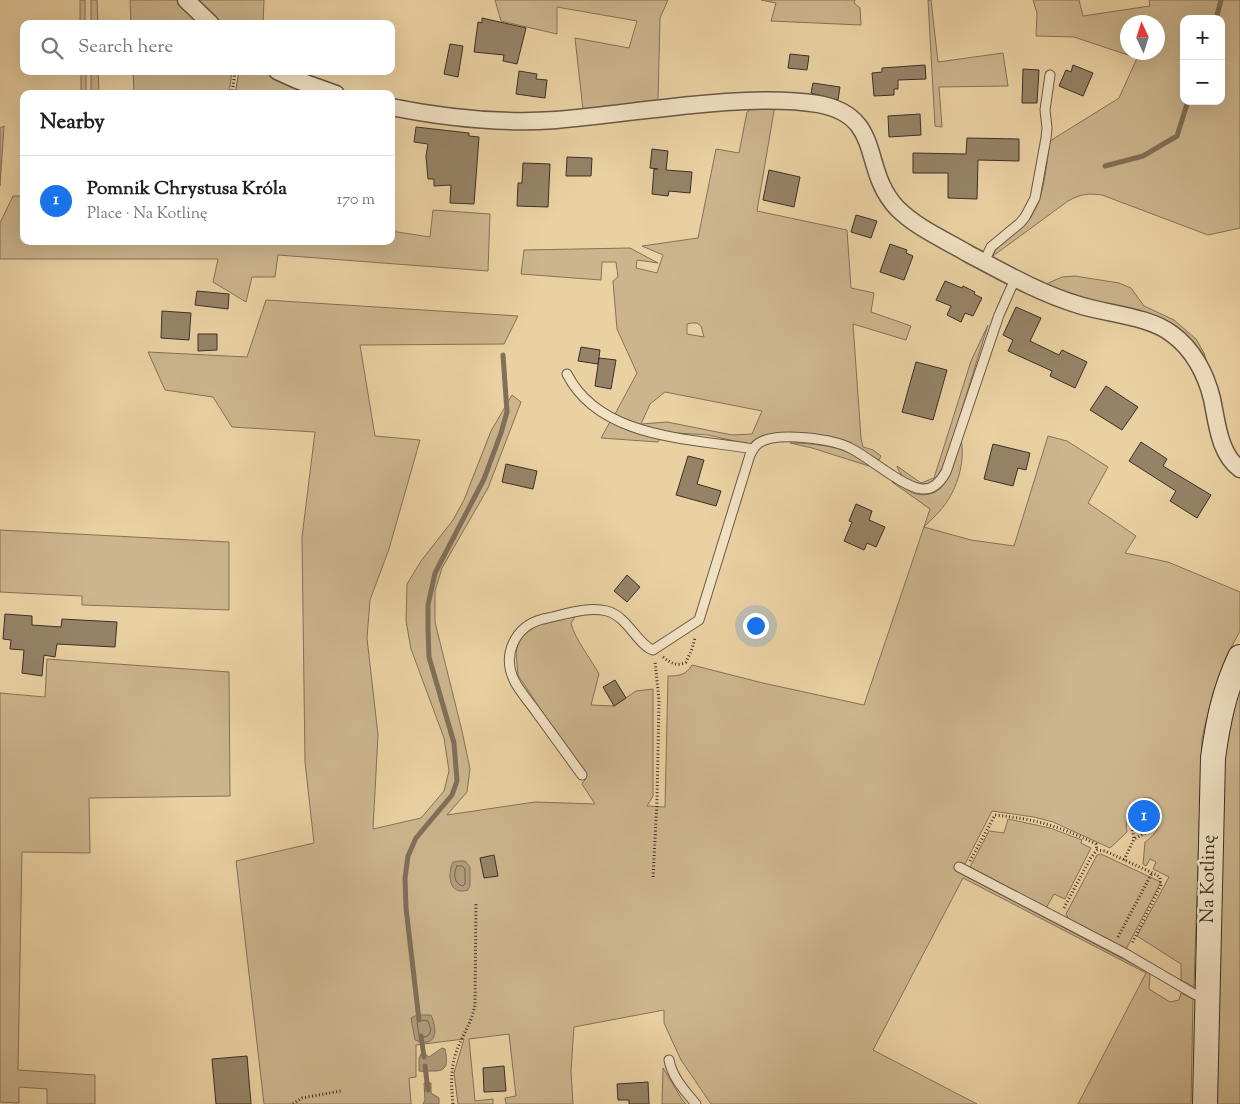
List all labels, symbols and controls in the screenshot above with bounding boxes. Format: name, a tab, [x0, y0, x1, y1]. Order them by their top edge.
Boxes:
north arrow	[1120, 15, 1165, 60]
map controls	[1180, 15, 1225, 105]
button: +	[1180, 15, 1225, 60]
search box	[20, 20, 395, 75]
icon: search	[38, 34, 66, 62]
text: Search here	[78, 34, 173, 61]
button: −	[1180, 60, 1225, 105]
text: Nearby	[40, 108, 105, 138]
text: Pomnik Chrystusa Króla	[87, 176, 287, 203]
text: 1	[53, 189, 59, 212]
text: 170 m	[337, 189, 375, 212]
text: Place · Na Kotlinę	[87, 203, 207, 226]
your location	[743, 613, 769, 639]
pin: 1	[1128, 797, 1160, 835]
street label: Na Kotlinę	[1195, 835, 1223, 923]

